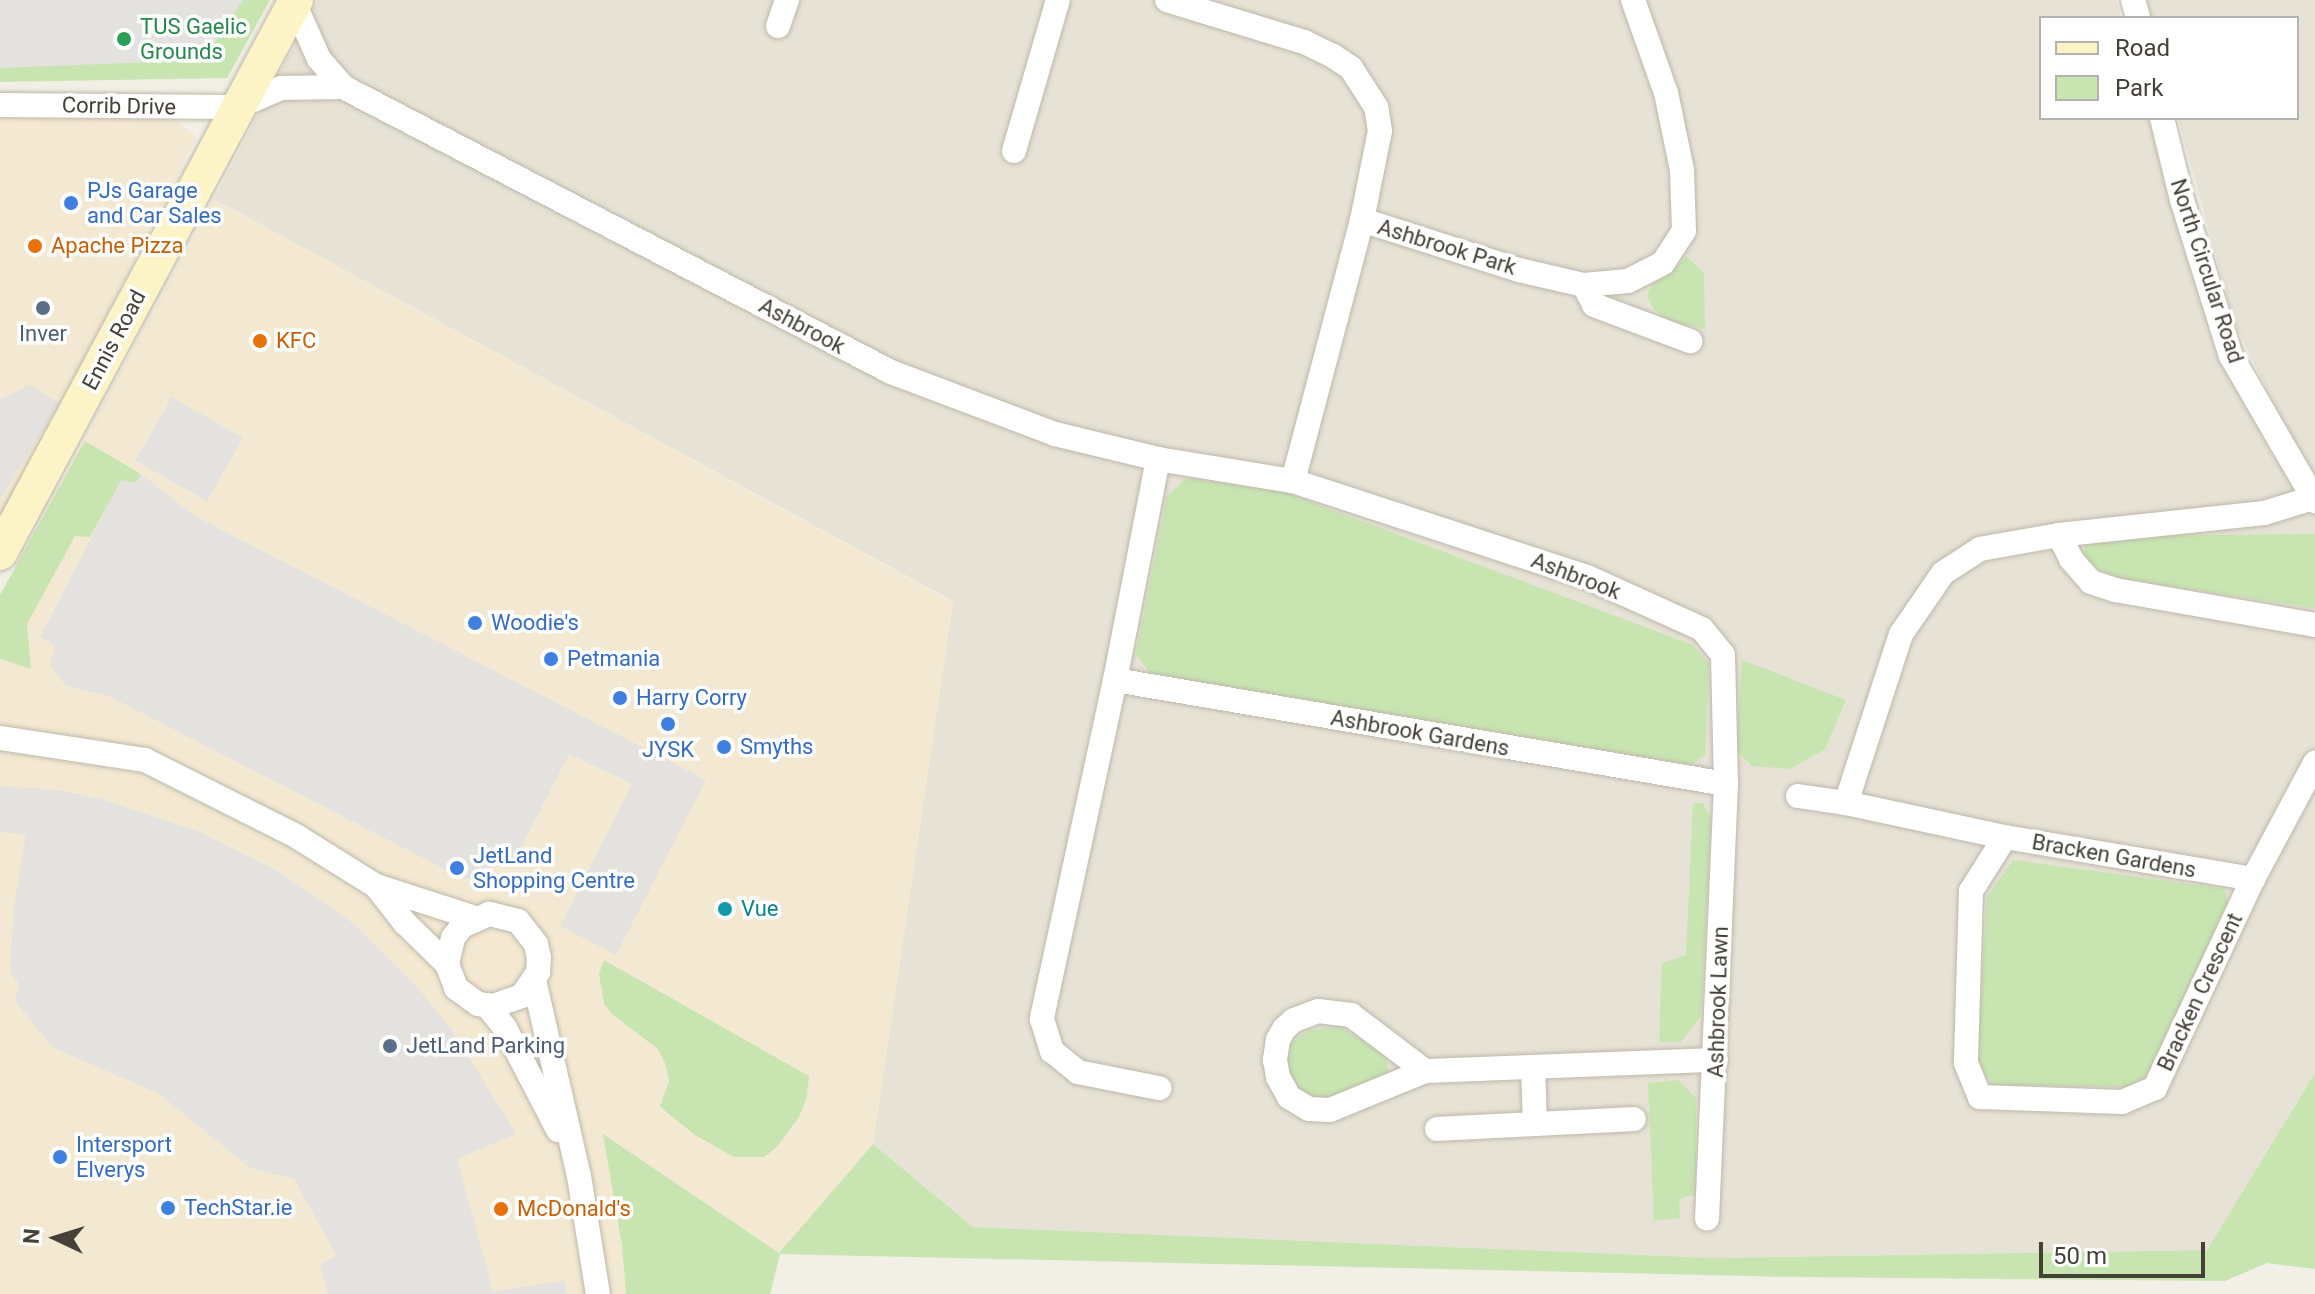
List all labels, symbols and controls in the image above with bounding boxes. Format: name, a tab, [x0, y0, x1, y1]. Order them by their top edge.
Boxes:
place label: TUS Gaelic Grounds	[140, 13, 247, 64]
legend	[2039, 16, 2299, 120]
marker: TUS Gaelic Grounds	[115, 30, 133, 48]
text: Road	[2115, 34, 2170, 62]
text: Park	[2115, 74, 2163, 102]
street label: Corrib Drive	[62, 92, 176, 120]
street label: North Circular Road	[2165, 175, 2249, 367]
place label: PJs Garage and Car Sales	[87, 177, 222, 228]
marker: PJs Garage and Car Sales	[62, 194, 80, 212]
street label: Ashbrook Park	[1375, 213, 1519, 281]
place label: Apache Pizza	[51, 233, 183, 259]
marker: Apache Pizza	[26, 237, 44, 255]
street label: Ennis Road	[77, 285, 151, 395]
street label: Ashbrook	[754, 292, 850, 360]
marker: Inver	[34, 299, 52, 317]
place label: Inver	[19, 321, 67, 347]
place label: KFC	[276, 328, 316, 354]
marker: KFC	[251, 332, 269, 350]
street label: Ashbrook	[1528, 547, 1624, 605]
place label: Woodie's	[491, 610, 579, 636]
marker: Woodie's	[466, 614, 484, 632]
place label: Petmania	[567, 646, 660, 672]
marker: Petmania	[542, 650, 560, 668]
place label: Harry Corry	[636, 685, 747, 711]
marker: Harry Corry	[611, 689, 629, 707]
street label: Ashbrook Gardens	[1329, 704, 1511, 762]
marker: JYSK	[659, 715, 677, 733]
place label: Smyths	[740, 734, 813, 760]
place label: JYSK	[642, 737, 694, 763]
marker: Smyths	[715, 738, 733, 756]
street label: Bracken Gardens	[2030, 829, 2198, 883]
place label: JetLand Shopping Centre	[473, 842, 635, 894]
marker: JetLand Shopping Centre	[448, 859, 466, 877]
place label: Vue	[741, 896, 779, 922]
marker: Vue	[716, 900, 734, 918]
street label: Bracken Crescent	[2152, 909, 2248, 1075]
street label: Ashbrook Lawn	[1702, 926, 1734, 1078]
place label: JetLand Parking	[406, 1033, 565, 1059]
marker: JetLand Parking	[381, 1037, 399, 1055]
place label: Intersport Elverys	[76, 1131, 172, 1182]
marker: Intersport Elverys	[51, 1148, 69, 1166]
place label: TechStar.ie	[184, 1195, 293, 1221]
place label: McDonald's	[517, 1196, 631, 1222]
north arrow	[16, 1198, 96, 1278]
marker: TechStar.ie	[159, 1199, 177, 1217]
marker: McDonald's	[492, 1200, 510, 1218]
scale bar	[2043, 1226, 2209, 1276]
text: N	[19, 1228, 45, 1245]
text: 50 m	[2053, 1242, 2107, 1270]

